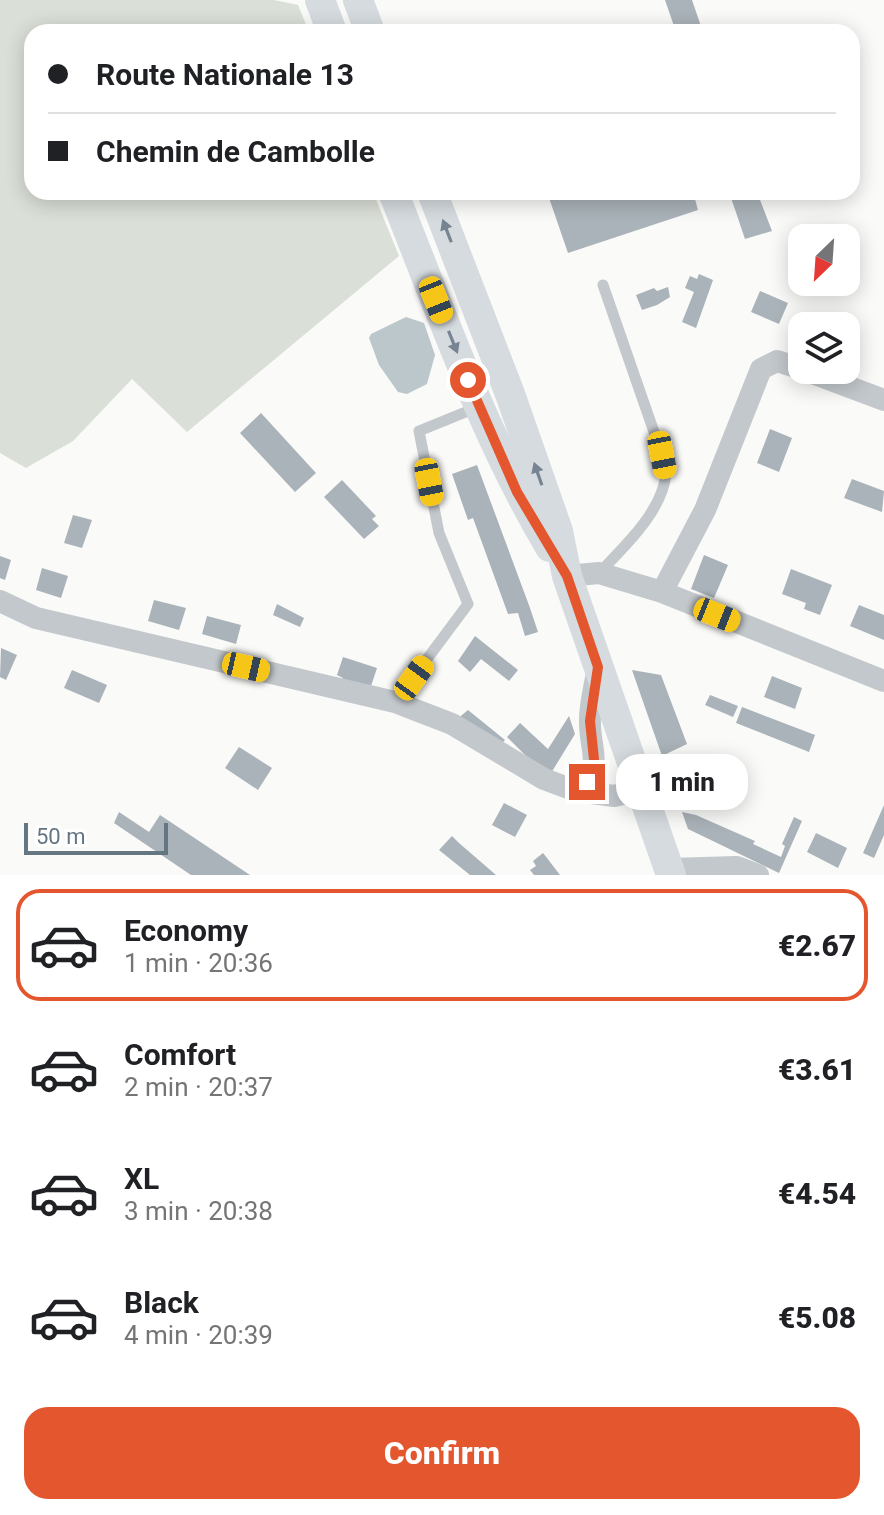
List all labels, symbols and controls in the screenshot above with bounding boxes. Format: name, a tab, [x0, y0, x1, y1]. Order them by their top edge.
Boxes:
text: Route Nationale 13	[96, 57, 354, 92]
text: Chemin de Cambolle	[96, 134, 375, 169]
one-way arrow	[440, 219, 453, 243]
north arrow	[788, 224, 860, 296]
map controls	[788, 224, 860, 384]
car	[416, 273, 456, 327]
button: layers	[788, 312, 860, 384]
one-way arrow	[447, 330, 460, 354]
route start	[450, 362, 486, 398]
car	[646, 429, 678, 481]
car	[413, 456, 445, 508]
one-way arrow	[532, 462, 544, 486]
car	[690, 595, 744, 635]
car	[220, 650, 272, 684]
car	[390, 652, 438, 704]
callout: 1 min	[615, 754, 747, 810]
route end	[569, 764, 605, 800]
text: 1 min	[649, 767, 715, 797]
scale bar	[24, 819, 168, 855]
text: 50 m	[36, 824, 85, 849]
icon: car	[28, 909, 100, 981]
text: Economy	[124, 913, 248, 948]
text: €2.67	[778, 928, 856, 963]
text: 1 min · 20:36	[124, 948, 273, 978]
icon: car	[28, 1033, 100, 1105]
text: Comfort	[124, 1037, 236, 1072]
text: €3.61	[778, 1052, 856, 1087]
text: 2 min · 20:37	[124, 1072, 273, 1102]
icon: car	[28, 1157, 100, 1229]
text: XL	[124, 1161, 159, 1196]
text: €4.54	[778, 1176, 856, 1211]
text: 3 min · 20:38	[124, 1196, 273, 1226]
icon: car	[28, 1281, 100, 1353]
text: Black	[124, 1285, 199, 1320]
text: €5.08	[778, 1300, 856, 1335]
text: 4 min · 20:39	[124, 1320, 273, 1350]
button: Confirm	[24, 1407, 860, 1499]

